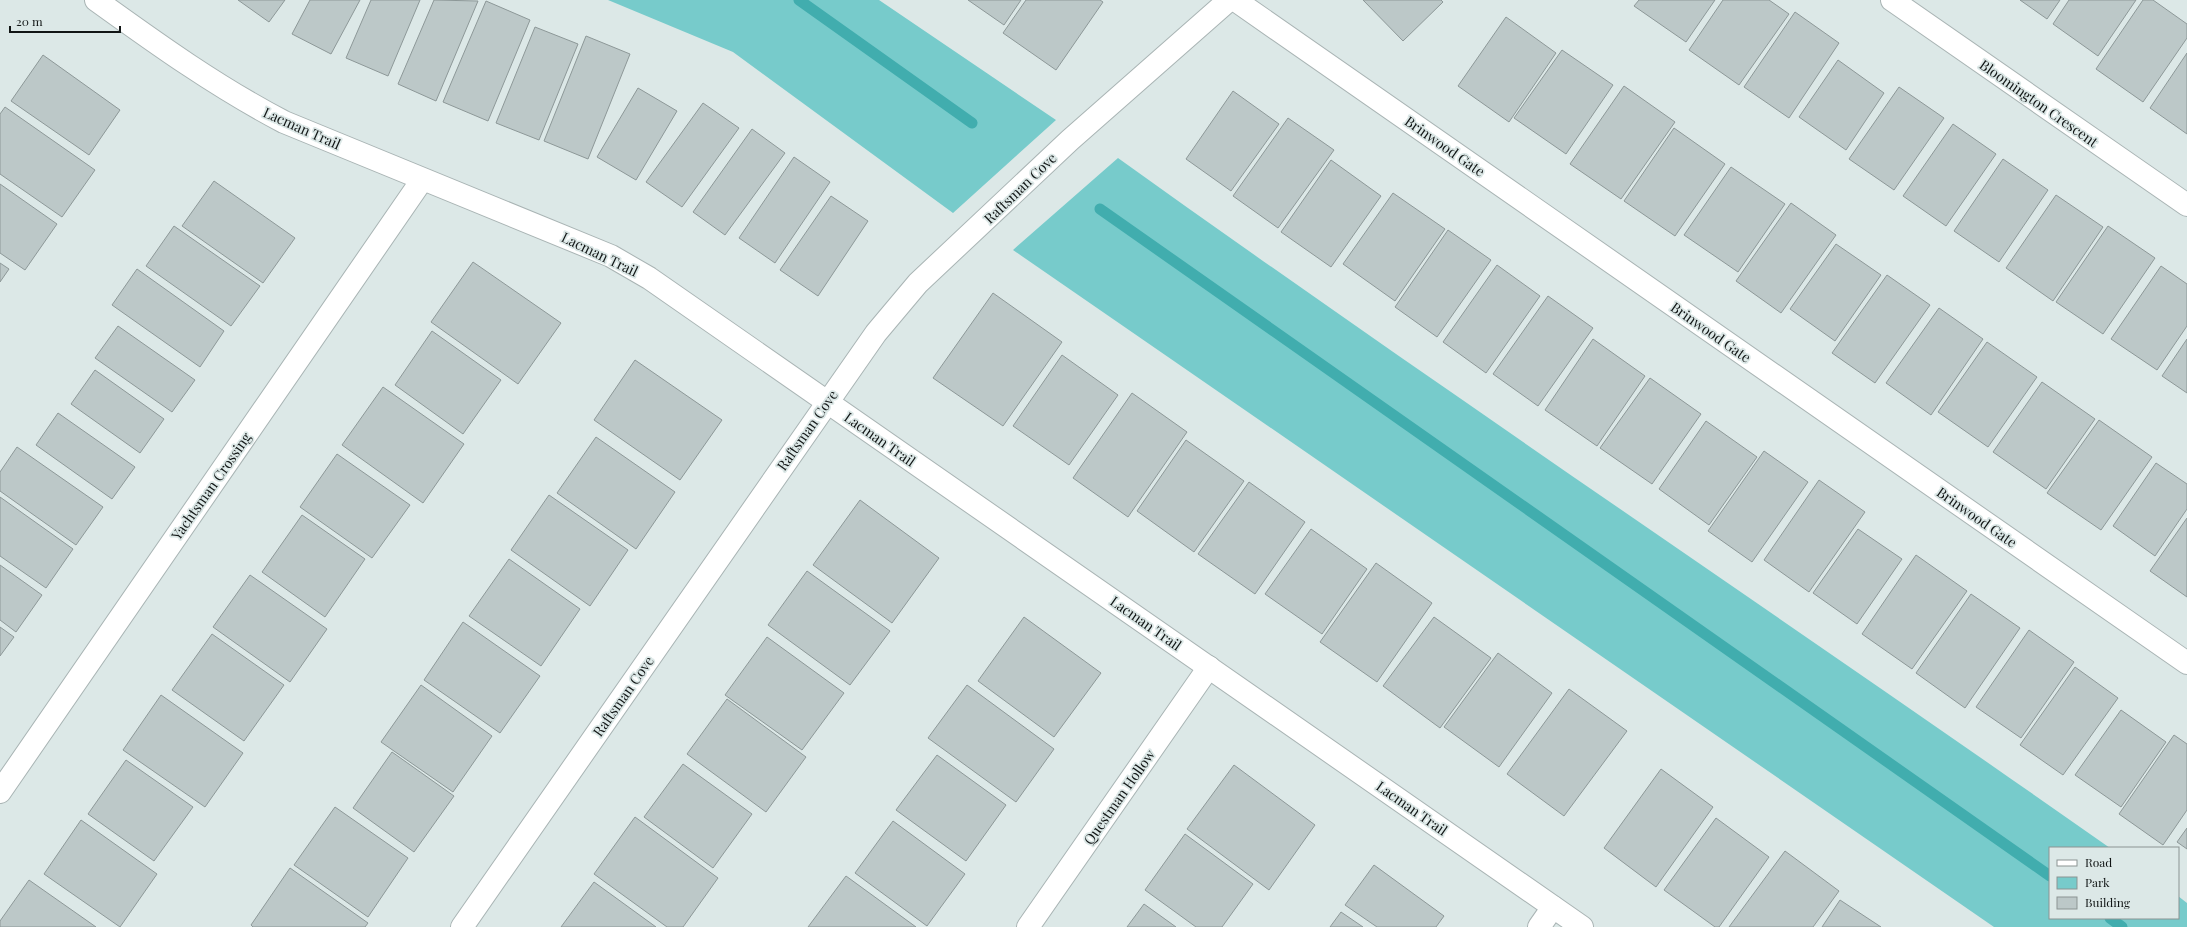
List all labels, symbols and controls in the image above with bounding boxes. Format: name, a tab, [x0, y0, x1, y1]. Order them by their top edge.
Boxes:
scale bar	[10, 8, 120, 34]
text: 20 m	[16, 13, 43, 29]
street label: Bloomington Crescent	[1976, 55, 2103, 152]
street label: Lacman Trail	[260, 102, 344, 154]
street label: Brinwood Gate	[1401, 111, 1489, 181]
street label: Raftsman Cove	[980, 148, 1060, 228]
street label: Lacman Trail	[559, 227, 641, 281]
street label: Brinwood Gate	[1667, 297, 1755, 367]
street label: Raftsman Cove	[772, 386, 842, 474]
street label: Lacman Trail	[841, 407, 919, 471]
street label: Yachtsman Crossing	[166, 428, 256, 544]
street label: Brinwood Gate	[1933, 482, 2021, 552]
street label: Lacman Trail	[1107, 591, 1185, 655]
street label: Raftsman Cove	[588, 652, 658, 740]
street label: Questman Hollow	[1079, 745, 1159, 848]
street label: Lacman Trail	[1373, 776, 1451, 840]
legend	[2049, 847, 2179, 919]
text: Road	[2085, 854, 2112, 870]
text: Park	[2085, 874, 2110, 890]
text: Building	[2085, 894, 2131, 910]

